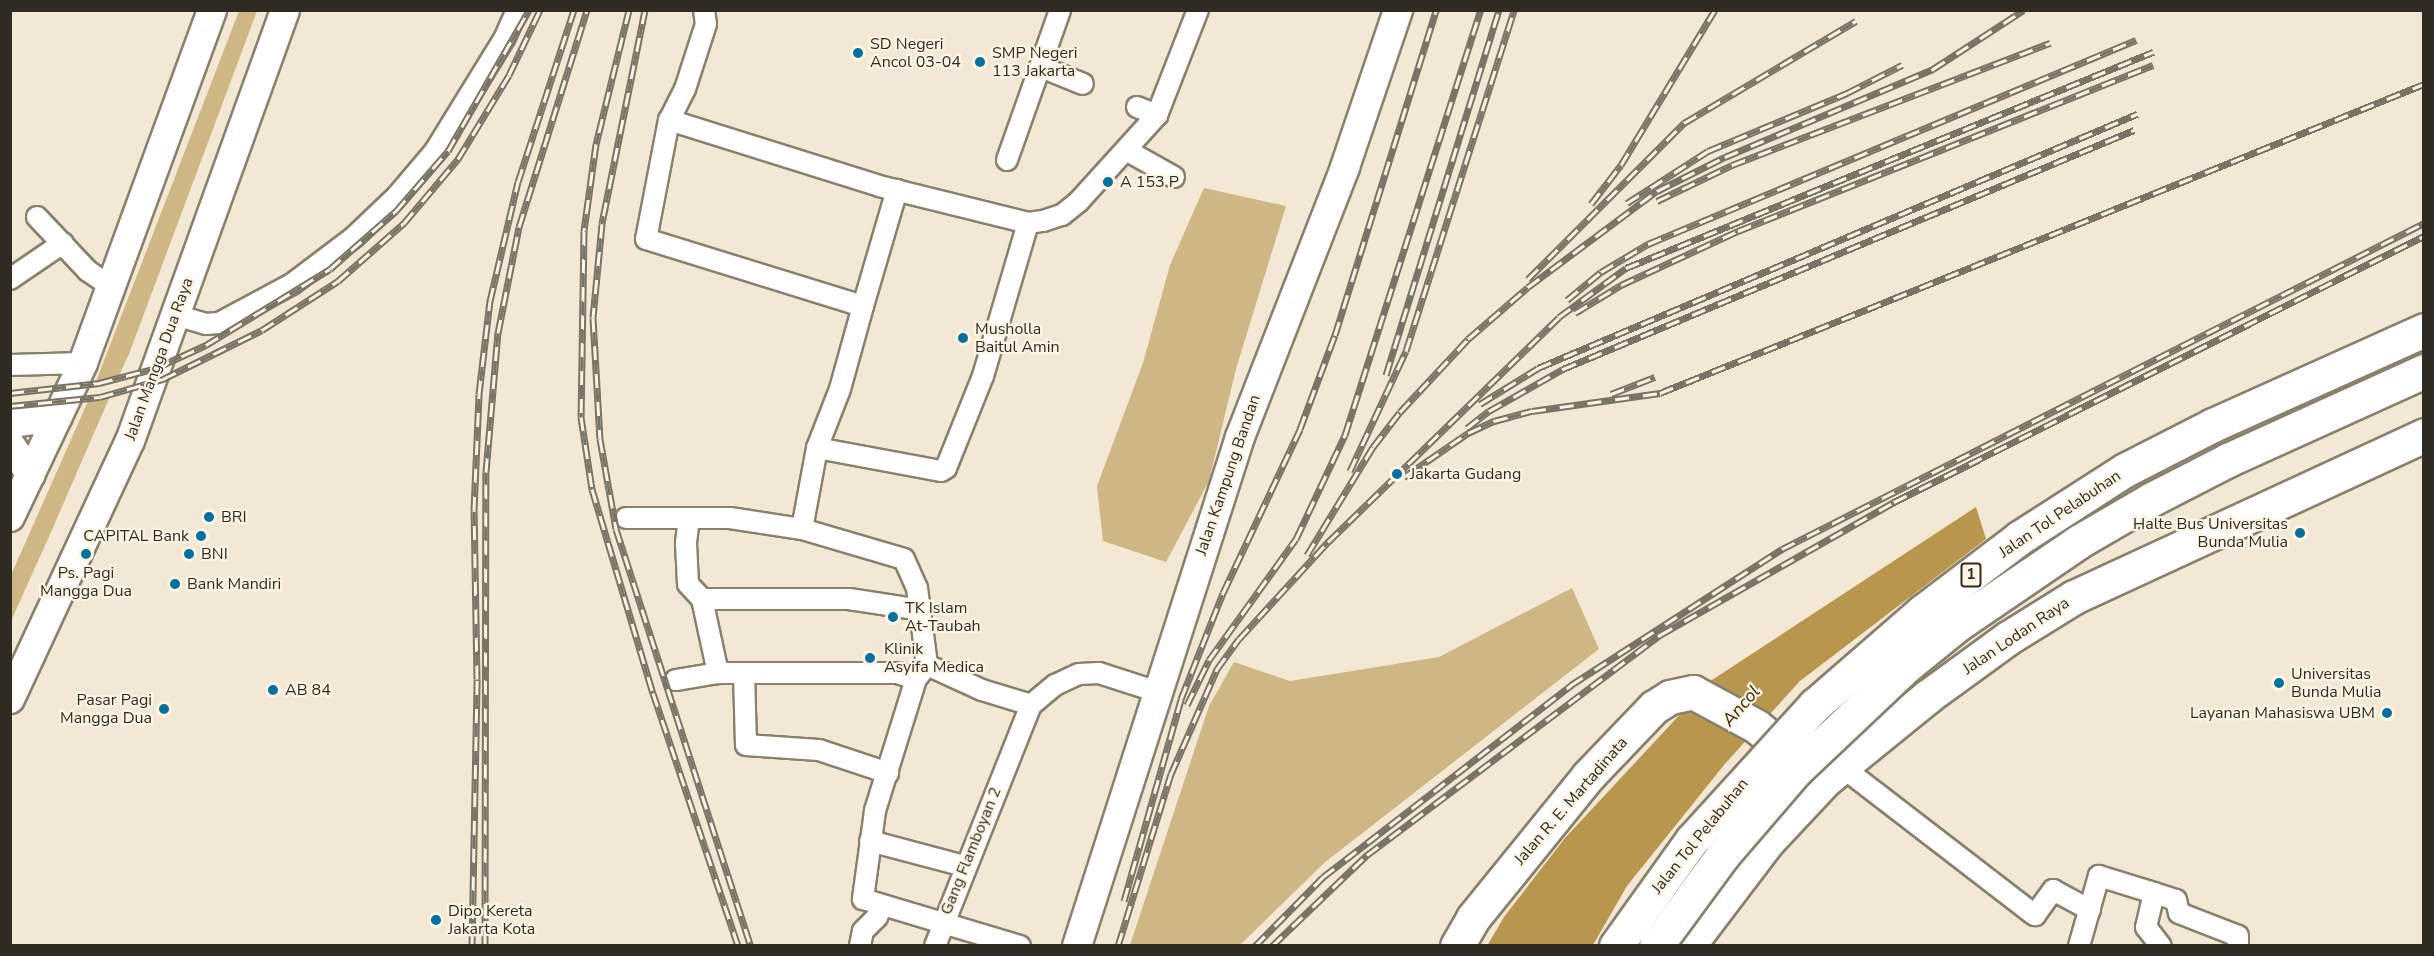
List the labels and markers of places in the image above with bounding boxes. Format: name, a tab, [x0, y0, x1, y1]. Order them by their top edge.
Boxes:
place label: SD Negeri Ancol 03-04	[870, 34, 961, 72]
place label: SMP Negeri 113 Jakarta	[992, 43, 1077, 81]
marker: SD Negeri Ancol 03-04	[851, 46, 865, 60]
marker: SMP Negeri 113 Jakarta	[973, 55, 987, 69]
place label: A 153 P	[1120, 172, 1179, 192]
marker: A 153 P	[1101, 175, 1115, 189]
place label: Musholla Baitul Amin	[975, 319, 1060, 357]
marker: Musholla Baitul Amin	[956, 331, 970, 345]
place label: Jakarta Gudang	[1410, 464, 1521, 484]
marker: Jakarta Gudang	[1388, 465, 1406, 483]
place label: BRI	[221, 507, 247, 527]
marker: BRI	[202, 510, 216, 524]
place label: Halte Bus Universitas Bunda Mulia	[2133, 514, 2288, 552]
place label: CAPITAL Bank	[83, 526, 189, 546]
marker: Halte Bus Universitas Bunda Mulia	[2293, 526, 2307, 540]
marker: CAPITAL Bank	[194, 529, 208, 543]
place label: BNI	[201, 544, 228, 564]
marker: Ps. Pagi Mangga Dua	[79, 547, 93, 561]
marker: BNI	[182, 547, 196, 561]
place label: Ps. Pagi Mangga Dua	[40, 563, 132, 601]
place label: Bank Mandiri	[187, 574, 281, 594]
marker: Bank Mandiri	[168, 577, 182, 591]
place label: TK Islam At-Taubah	[905, 598, 981, 636]
marker: TK Islam At-Taubah	[886, 610, 900, 624]
place label: Klinik Asyifa Medica	[884, 639, 984, 677]
marker: Klinik Asyifa Medica	[861, 649, 879, 667]
place label: Universitas Bunda Mulia	[2291, 664, 2381, 702]
marker: Universitas Bunda Mulia	[2272, 676, 2286, 690]
place label: AB 84	[285, 680, 331, 700]
marker: AB 84	[266, 683, 280, 697]
place label: Pasar Pagi Mangga Dua	[60, 690, 152, 728]
marker: Pasar Pagi Mangga Dua	[157, 702, 171, 716]
place label: Layanan Mahasiswa UBM	[2190, 703, 2375, 723]
marker: Layanan Mahasiswa UBM	[2380, 706, 2394, 720]
place label: Dipo Kereta Jakarta Kota	[448, 901, 535, 939]
marker: Dipo Kereta Jakarta Kota	[429, 913, 443, 927]

